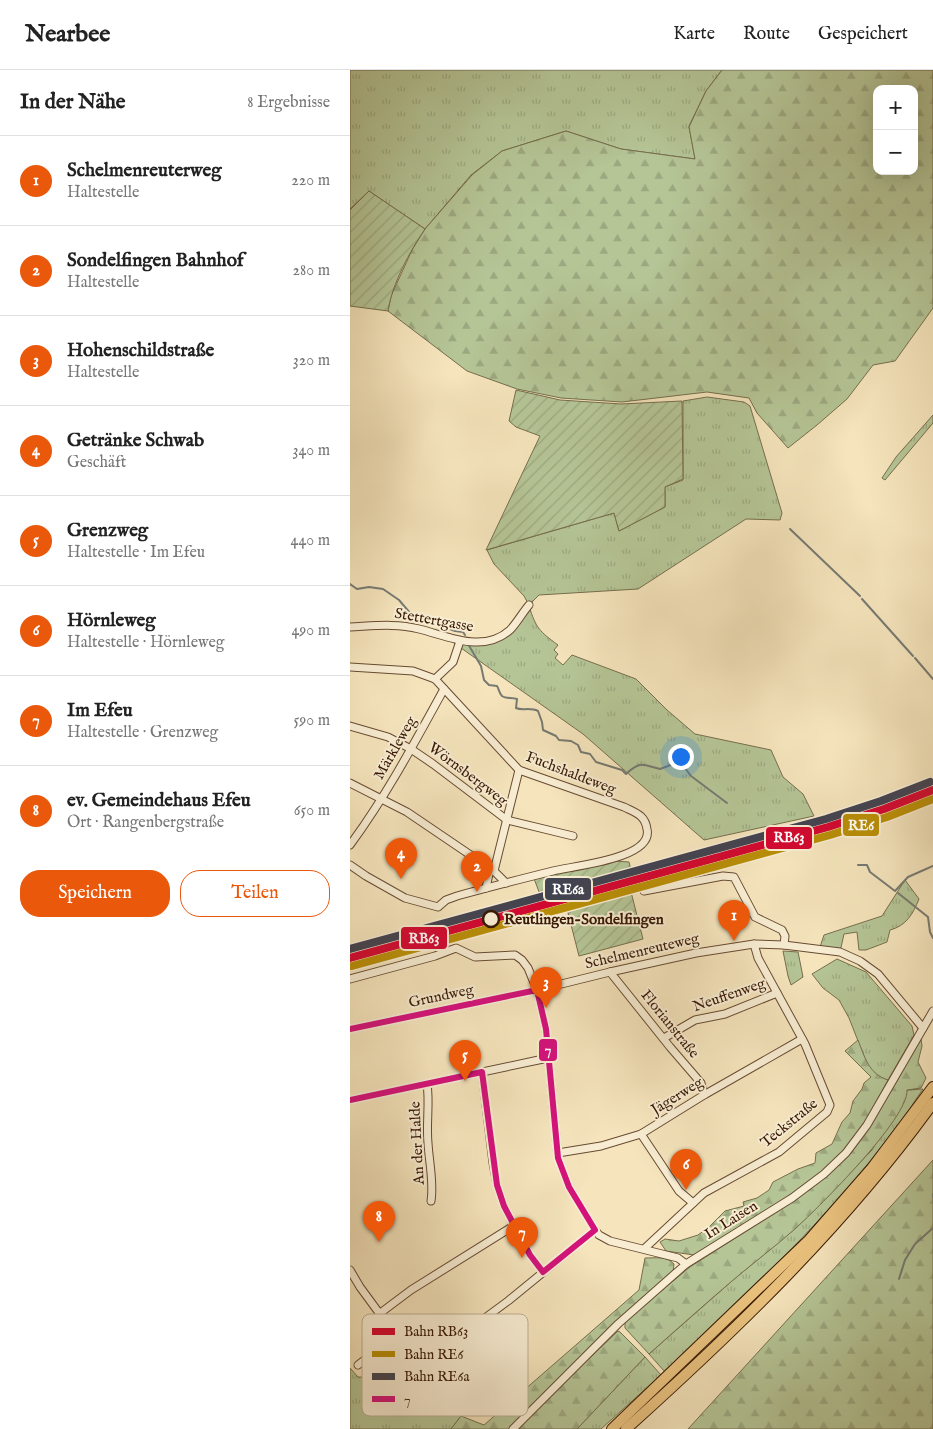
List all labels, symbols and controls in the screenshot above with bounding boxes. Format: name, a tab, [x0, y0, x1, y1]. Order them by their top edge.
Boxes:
text: Nearbee	[25, 19, 110, 50]
text: Karte	[673, 23, 715, 46]
text: Route	[743, 23, 790, 46]
text: Gespeichert	[818, 23, 908, 46]
map controls	[873, 85, 918, 175]
button: +	[873, 85, 918, 130]
text: In der Nähe	[20, 89, 126, 116]
text: 8 Ergebnisse	[247, 93, 330, 113]
button: −	[873, 130, 918, 175]
text: Schelmenreuterweg	[67, 159, 222, 183]
text: 1	[33, 171, 39, 191]
text: 220 m	[291, 171, 330, 191]
text: Haltestelle	[67, 183, 139, 203]
text: Sondelfingen Bahnhof	[67, 249, 244, 273]
text: 2	[32, 261, 40, 281]
text: 280 m	[293, 261, 330, 281]
text: Haltestelle	[67, 273, 139, 293]
text: Hohenschildstraße	[67, 339, 214, 363]
text: 3	[33, 351, 39, 371]
text: 320 m	[293, 351, 330, 371]
text: Haltestelle	[67, 363, 139, 383]
text: Getränke Schwab	[67, 429, 204, 453]
text: 4	[32, 441, 40, 461]
text: 340 m	[292, 441, 330, 461]
text: Geschäft	[67, 453, 126, 473]
text: Grenzweg	[67, 519, 148, 543]
text: 5	[33, 531, 39, 551]
text: 440 m	[291, 531, 330, 551]
text: Haltestelle · Im Efeu	[67, 543, 205, 563]
street label: Stettertgasse	[393, 604, 475, 636]
text: Hörnleweg	[67, 609, 156, 633]
text: 6	[33, 621, 39, 641]
text: 490 m	[291, 621, 330, 641]
text: Haltestelle · Hörnleweg	[67, 633, 224, 653]
text: Im Efeu	[67, 699, 133, 723]
text: 7	[32, 711, 40, 731]
text: 590 m	[294, 711, 330, 731]
street label: Märkleweg	[369, 712, 421, 783]
text: Haltestelle · Grenzweg	[67, 723, 218, 743]
street label: Wörnsbergweg	[425, 738, 512, 811]
your location	[668, 744, 694, 770]
street label: Fuchshaldeweg	[523, 747, 620, 799]
text: ev. Gemeindehaus Efeu	[67, 789, 251, 813]
text: 8	[33, 801, 39, 821]
text: 650 m	[294, 801, 330, 821]
text: Ort · Rangenbergstraße	[67, 813, 224, 833]
line badge: RE6	[842, 813, 880, 837]
text: RE6	[848, 817, 875, 835]
line badge: RB63	[765, 826, 813, 850]
text: RB63	[774, 829, 804, 847]
pin: 4	[385, 838, 417, 879]
pin: 2	[461, 851, 493, 892]
button: Speichern	[20, 870, 170, 917]
button: Teilen	[180, 870, 330, 917]
line badge: RE6a	[544, 877, 592, 901]
text: RE6a	[552, 881, 585, 899]
pin: 1	[718, 900, 750, 941]
marker: Reutlingen-Sondelfingen	[482, 910, 500, 928]
place label: Reutlingen-Sondelfingen	[504, 910, 664, 929]
line badge: RB63	[400, 926, 448, 950]
street label: Schelmenreuteweg	[583, 928, 702, 973]
text: RB63	[409, 930, 439, 948]
pin: 3	[530, 967, 562, 1008]
street label: Neuffenweg	[690, 973, 769, 1016]
street label: Grundweg	[407, 980, 476, 1012]
street label: Florianstraße	[637, 986, 703, 1062]
line badge: 7	[538, 1038, 558, 1062]
pin: 5	[449, 1040, 481, 1081]
text: 7	[545, 1041, 552, 1059]
street label: Jägerweg	[646, 1072, 707, 1120]
street label: Teckstraße	[757, 1094, 821, 1152]
street label: An der Halde	[405, 1101, 429, 1186]
pin: 6	[670, 1149, 702, 1190]
street label: In Laisen	[701, 1196, 761, 1244]
pin: 8	[363, 1201, 395, 1242]
pin: 7	[506, 1217, 538, 1258]
legend	[362, 1314, 528, 1416]
text: Bahn RB63	[404, 1323, 468, 1341]
text: Bahn RE6	[404, 1346, 465, 1364]
text: Bahn RE6a	[404, 1368, 470, 1386]
text: 7	[404, 1391, 411, 1409]

